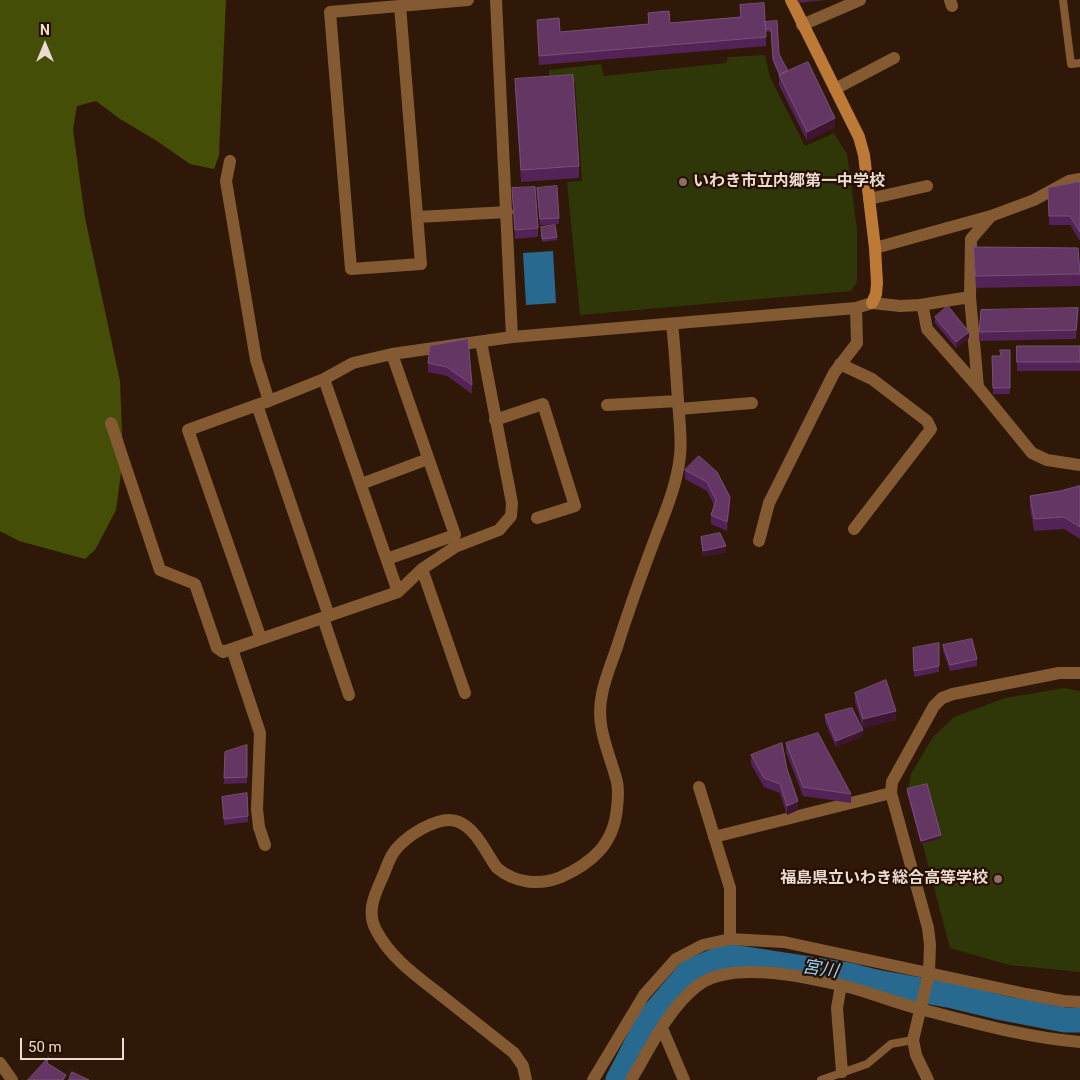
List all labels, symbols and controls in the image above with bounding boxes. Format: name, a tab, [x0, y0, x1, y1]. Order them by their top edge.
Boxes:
north arrow	[20, 20, 70, 70]
text: N	[40, 22, 50, 38]
place label: いわき市立内郷第一中学校	[693, 172, 885, 192]
marker: いわき市立内郷第一中学校	[677, 176, 689, 188]
place label: 福島県立いわき総合高等学校	[780, 869, 988, 889]
marker: 福島県立いわき総合高等学校	[992, 873, 1004, 885]
water label: 宮川	[801, 957, 839, 983]
scale bar	[22, 1028, 126, 1060]
text: 50 m	[28, 1038, 62, 1056]

